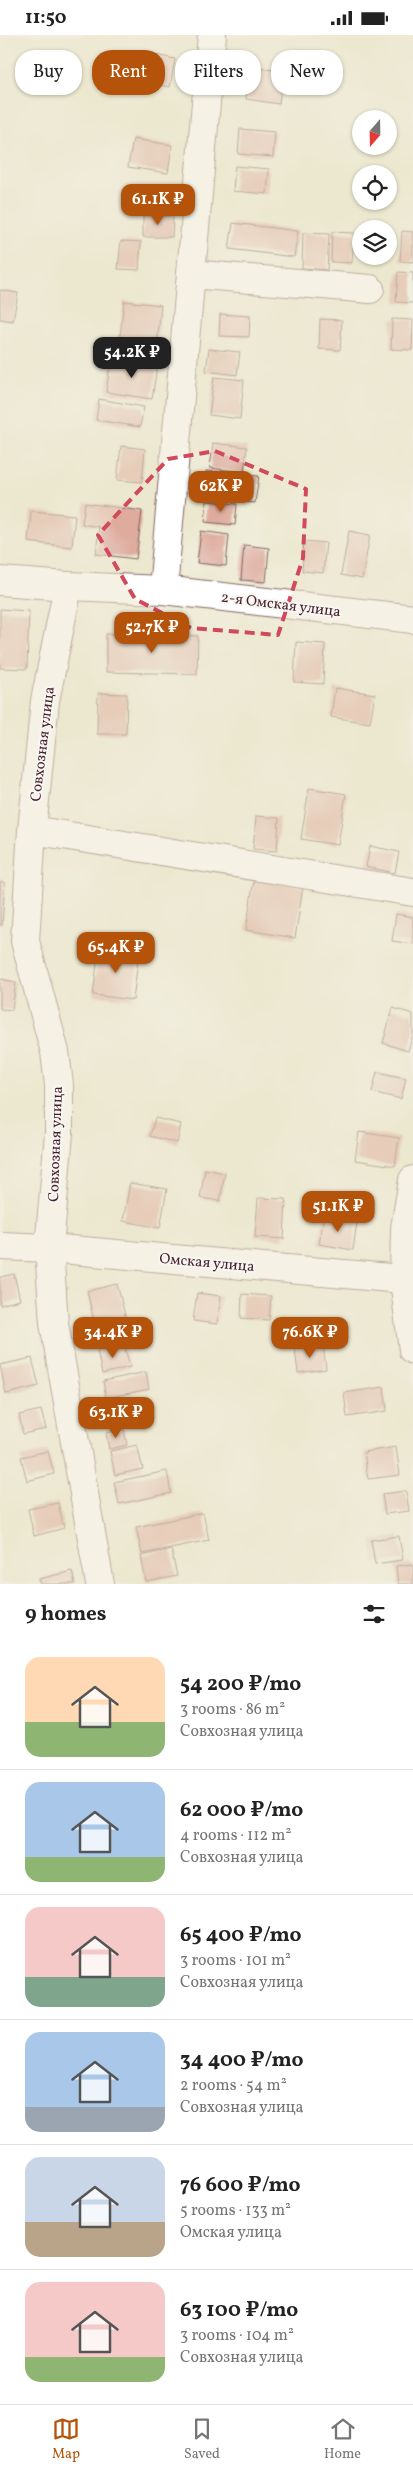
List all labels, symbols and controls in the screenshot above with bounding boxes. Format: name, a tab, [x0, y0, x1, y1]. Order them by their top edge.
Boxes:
text: 11:50	[25, 5, 66, 31]
chip: Buy	[15, 50, 82, 95]
chip: Rent	[92, 50, 165, 95]
chip: Filters	[175, 50, 261, 95]
chip: New	[271, 50, 343, 95]
north arrow	[352, 110, 398, 155]
map controls	[352, 110, 397, 265]
button: locate	[352, 165, 397, 210]
pin: 61.1K ₽	[112, 183, 204, 226]
text: 61.1K ₽	[132, 189, 184, 211]
button: layers	[352, 220, 397, 265]
pin: 54.2K ₽	[86, 337, 178, 379]
text: 54.2K ₽	[104, 342, 160, 364]
pin: 62K ₽	[186, 471, 256, 513]
text: 62K ₽	[200, 476, 242, 498]
street label: 2-я Омская улица	[220, 588, 342, 623]
pin: 52.7K ₽	[106, 611, 198, 654]
text: 52.7K ₽	[125, 617, 179, 639]
street label: Совхозная улица	[26, 685, 61, 803]
pin: 65.4K ₽	[70, 931, 162, 974]
text: 65.4K ₽	[88, 937, 144, 959]
street label: Совхозная улица	[44, 1086, 69, 1202]
pin: 51.1K ₽	[292, 1191, 384, 1233]
text: 51.1K ₽	[313, 1196, 363, 1218]
street label: Омская улица	[158, 1249, 255, 1278]
pin: 34.4K ₽	[67, 1317, 159, 1359]
pin: 76.6K ₽	[264, 1317, 356, 1359]
text: 34.4K ₽	[84, 1322, 142, 1344]
text: 76.6K ₽	[282, 1322, 338, 1344]
pin: 63.1K ₽	[70, 1397, 162, 1439]
text: 63.1K ₽	[89, 1402, 143, 1424]
text: 9 homes	[25, 1600, 106, 1629]
icon: filters	[360, 1600, 388, 1628]
text: 54 200 ₽/mo	[180, 1670, 301, 1699]
icon: home	[65, 1677, 125, 1737]
text: 3 rooms · 86 m²	[180, 1699, 285, 1721]
text: Совхозная улица	[180, 1721, 304, 1743]
text: 62 000 ₽/mo	[180, 1796, 303, 1825]
icon: home	[65, 1802, 125, 1862]
text: 4 rooms · 112 m²	[180, 1825, 291, 1847]
text: Совхозная улица	[180, 1847, 304, 1869]
text: 65 400 ₽/mo	[180, 1921, 302, 1950]
icon: home	[65, 1927, 125, 1987]
text: 3 rooms · 101 m²	[180, 1950, 291, 1972]
text: Совхозная улица	[180, 1972, 304, 1994]
text: 34 400 ₽/mo	[180, 2046, 303, 2075]
icon: home	[65, 2052, 125, 2112]
text: 2 rooms · 54 m²	[180, 2075, 287, 2097]
text: Совхозная улица	[180, 2097, 304, 2119]
text: 76 600 ₽/mo	[180, 2171, 301, 2200]
icon: home	[65, 2177, 125, 2237]
text: 5 rooms · 133 m²	[180, 2200, 291, 2222]
text: Омская улица	[180, 2222, 282, 2244]
text: 63 100 ₽/mo	[180, 2296, 298, 2325]
icon: home	[65, 2302, 125, 2362]
text: 3 rooms · 104 m²	[180, 2325, 294, 2347]
text: Совхозная улица	[180, 2347, 304, 2369]
tab: Map	[52, 2415, 80, 2464]
tab: Saved	[184, 2415, 220, 2464]
tab: Home	[324, 2415, 361, 2464]

